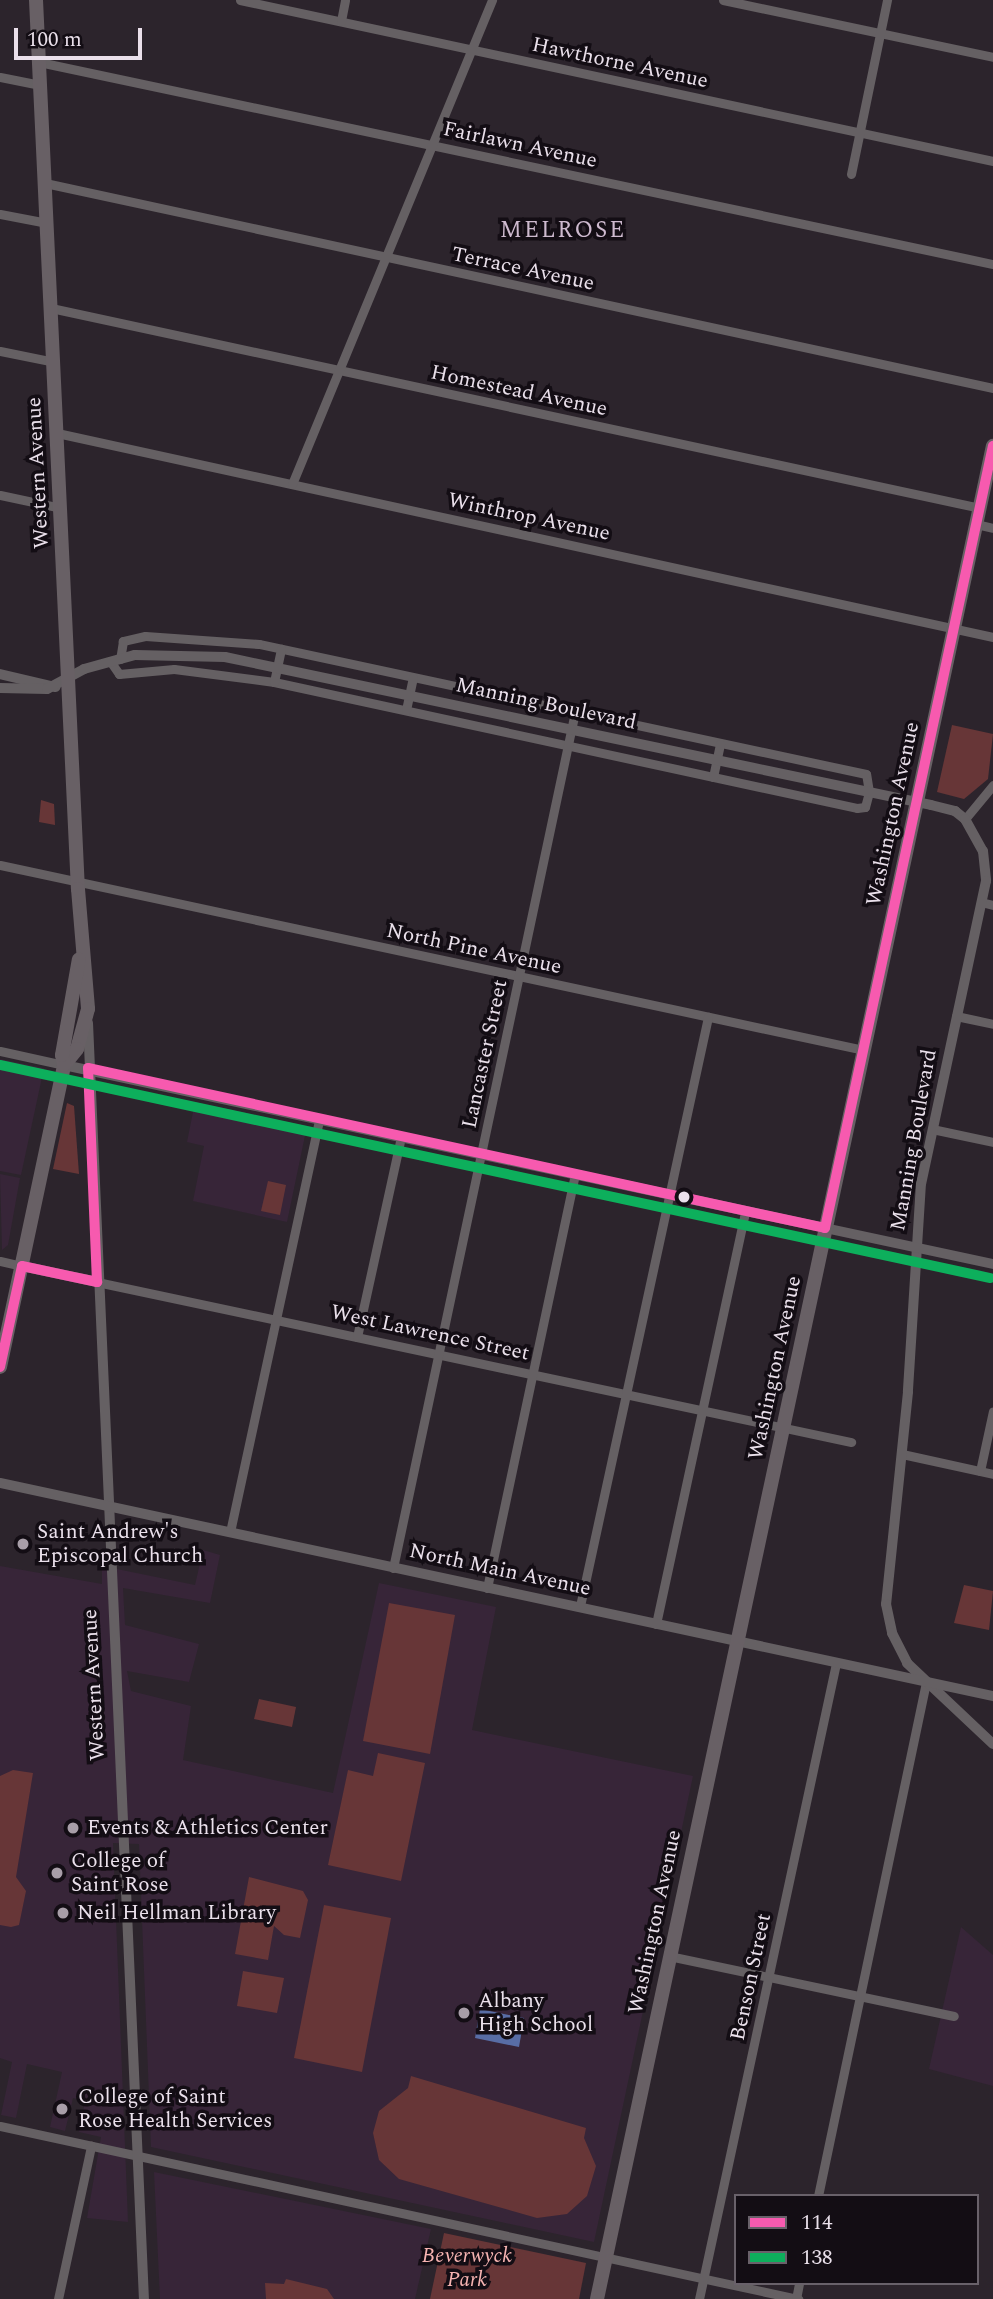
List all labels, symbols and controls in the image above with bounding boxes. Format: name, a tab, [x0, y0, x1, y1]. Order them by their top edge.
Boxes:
scale bar	[18, 14, 145, 58]
text: 100 m	[27, 24, 82, 56]
street label: Hawthorne Avenue	[530, 32, 710, 94]
street label: Fairlawn Avenue	[441, 116, 599, 174]
district label: MELROSE	[501, 217, 625, 245]
street label: Terrace Avenue	[449, 242, 597, 296]
street label: Homestead Avenue	[428, 360, 610, 422]
street label: Western Avenue	[21, 396, 55, 550]
street label: Winthrop Avenue	[446, 488, 612, 546]
street label: Manning Boulevard	[453, 673, 639, 735]
street label: Washington Avenue	[861, 720, 925, 908]
street label: North Pine Avenue	[384, 918, 564, 980]
street label: Lancaster Street	[457, 977, 513, 1131]
street label: Manning Boulevard	[886, 1047, 942, 1233]
unlabelled marker	[677, 1190, 691, 1204]
street label: Washington Avenue	[743, 1274, 807, 1462]
street label: West Lawrence Street	[328, 1300, 532, 1366]
place label: Saint Andrew's Episcopal Church	[37, 1519, 203, 1569]
marker: Saint Andrew's Episcopal Church	[15, 1536, 31, 1552]
street label: North Main Avenue	[407, 1538, 593, 1602]
street label: Western Avenue	[77, 1608, 111, 1762]
place label: Events & Athletics Center	[87, 1815, 328, 1841]
marker: Events & Athletics Center	[65, 1820, 81, 1836]
street label: Washington Avenue	[623, 1828, 687, 2016]
place label: College of Saint Rose	[71, 1848, 169, 1898]
marker: College of Saint Rose	[49, 1865, 65, 1881]
place label: Neil Hellman Library	[77, 1900, 276, 1926]
marker: Neil Hellman Library	[55, 1905, 71, 1921]
street label: Benson Street	[725, 1911, 777, 2043]
place label: Albany High School	[478, 1988, 593, 2038]
marker: Albany High School	[456, 2005, 472, 2021]
place label: College of Saint Rose Health Services	[78, 2084, 272, 2134]
marker: College of Saint Rose Health Services	[52, 2099, 72, 2119]
legend	[734, 2194, 979, 2285]
text: 114	[801, 2207, 833, 2239]
text: 138	[801, 2242, 833, 2274]
park label: Beverwyck Park	[422, 2243, 512, 2293]

